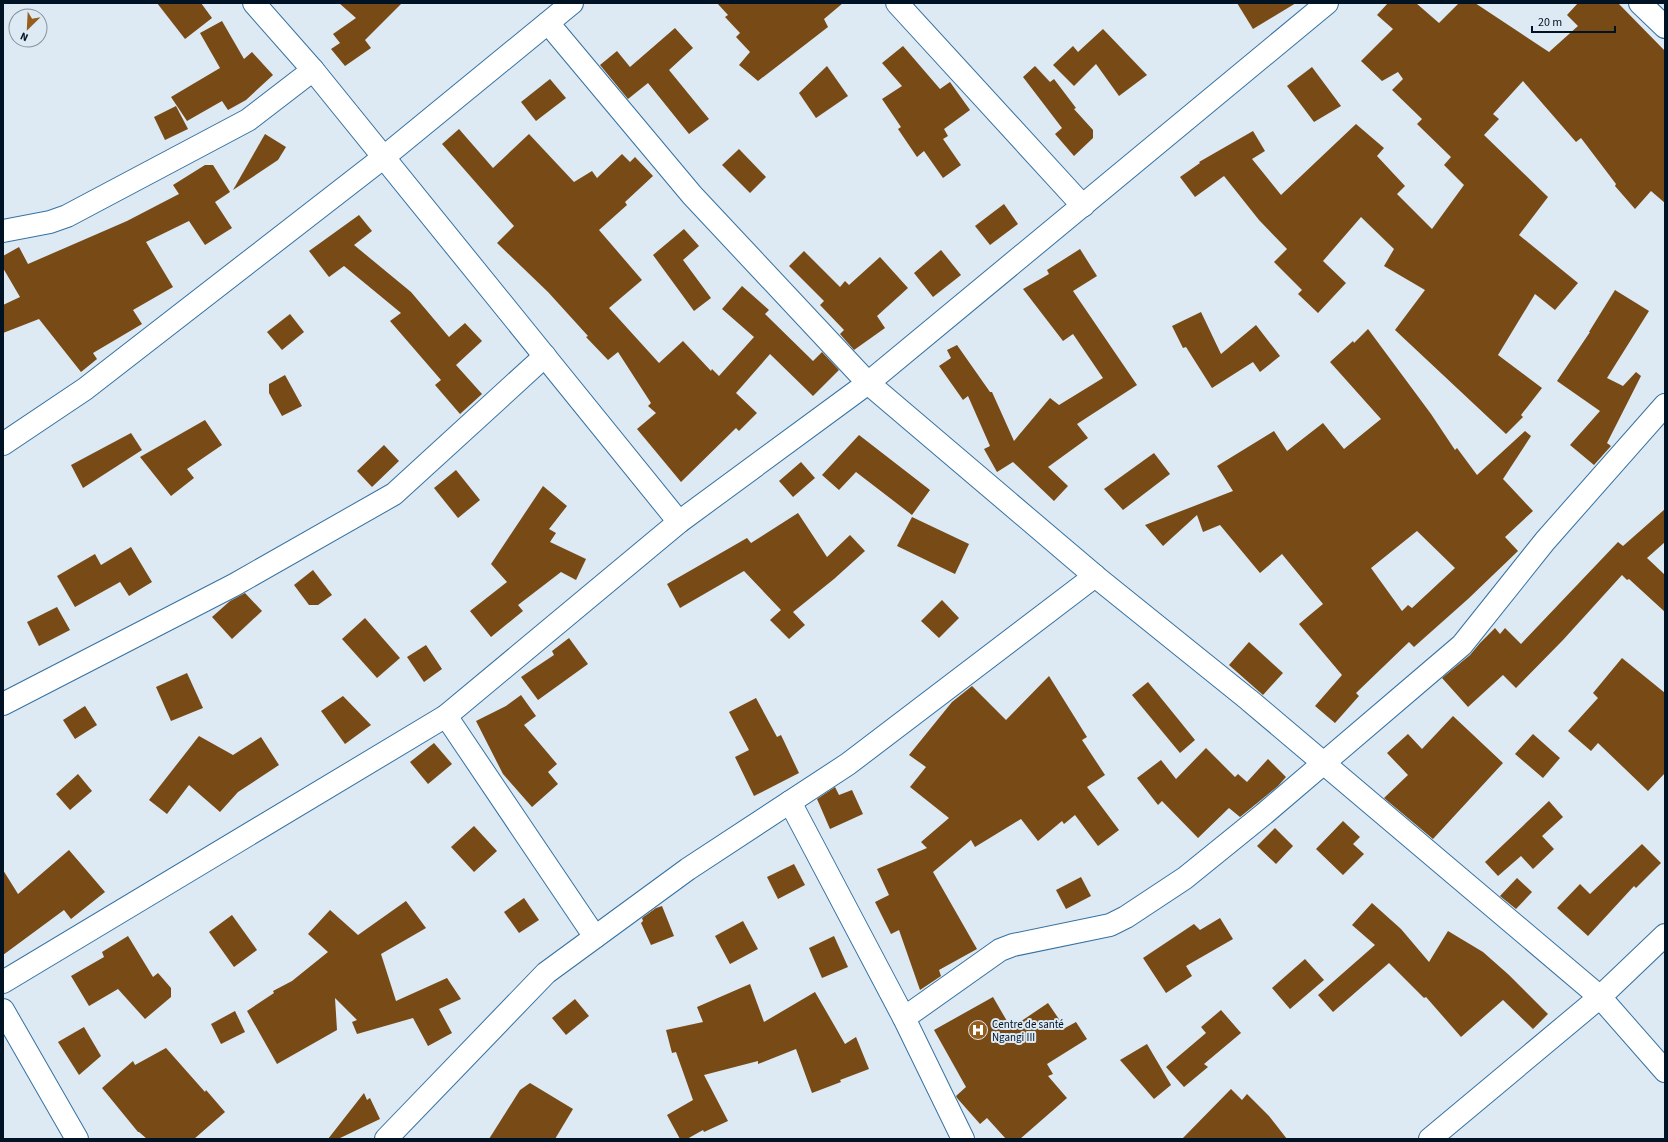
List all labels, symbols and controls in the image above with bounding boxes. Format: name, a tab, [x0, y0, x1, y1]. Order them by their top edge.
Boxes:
north arrow	[8, 8, 48, 48]
scale bar	[1532, 8, 1615, 34]
text: 20 m	[1538, 14, 1562, 31]
text: N	[18, 28, 31, 45]
place label: Centre de santé Ngangi III	[992, 1017, 1064, 1045]
hospital icon: Centre de santé Ngangi III	[967, 1019, 989, 1041]

